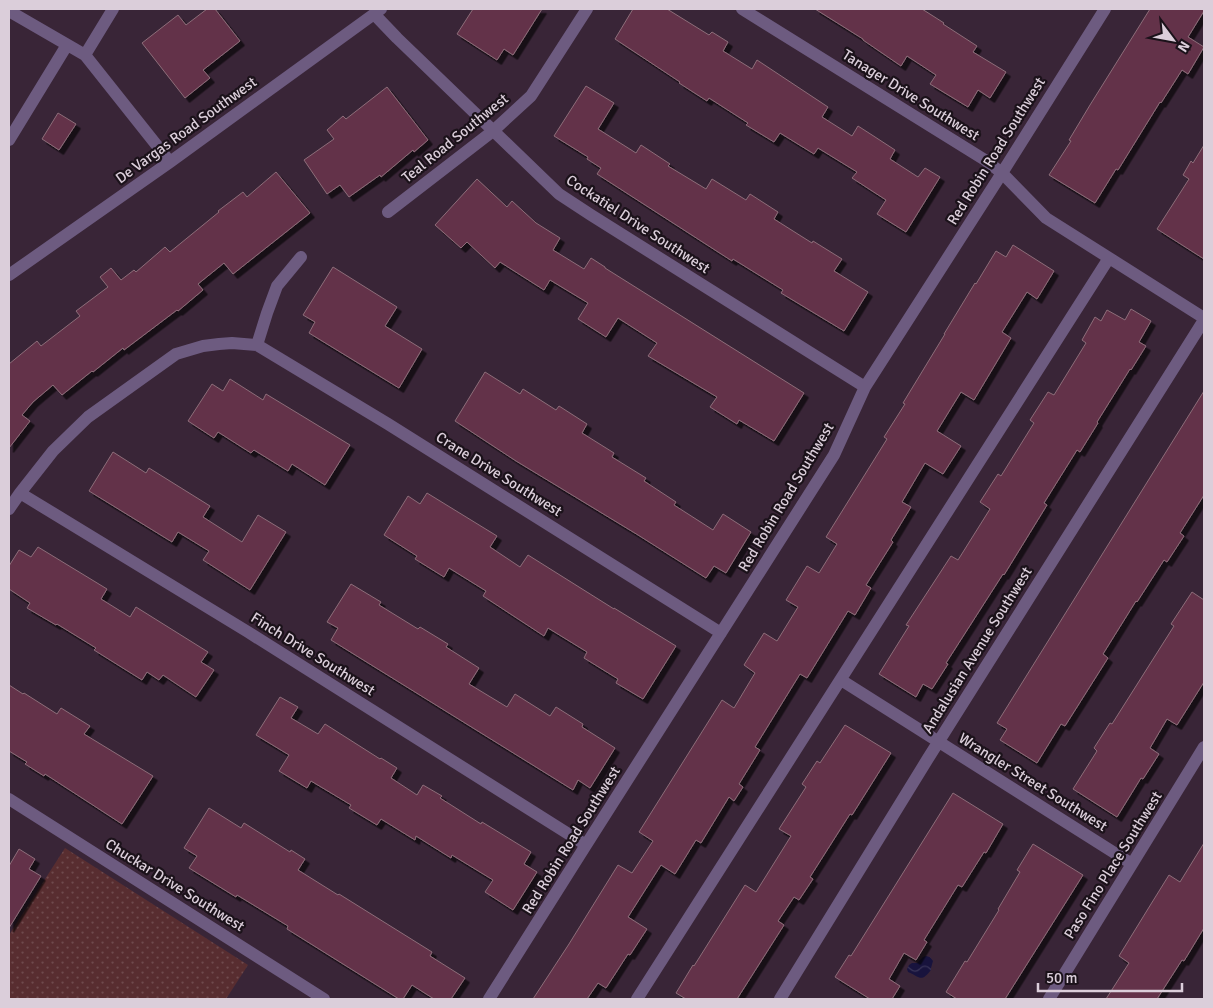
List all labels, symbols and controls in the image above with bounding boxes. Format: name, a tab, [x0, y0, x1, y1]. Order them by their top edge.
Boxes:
north arrow	[1148, 15, 1198, 65]
text: N	[1174, 38, 1193, 55]
street label: Tanager Drive Southwest	[839, 45, 983, 145]
street label: De Vargas Road Southwest	[112, 73, 260, 187]
street label: Red Robin Road Southwest	[943, 74, 1049, 228]
street label: Teal Road Southwest	[398, 90, 512, 186]
street label: Cockatiel Drive Southwest	[563, 171, 713, 277]
street label: Red Robin Road Southwest	[734, 419, 838, 575]
street label: Crane Drive Southwest	[433, 428, 565, 520]
street label: Andalusian Avenue Southwest	[918, 563, 1036, 737]
street label: Finch Drive Southwest	[248, 608, 378, 700]
street label: Wrangler Street Southwest	[955, 729, 1111, 835]
street label: Red Robin Road Southwest	[518, 763, 624, 917]
street label: Paso Fino Place Southwest	[1060, 788, 1166, 942]
street label: Chuckar Drive Southwest	[102, 835, 248, 935]
scale bar	[1038, 960, 1182, 992]
text: 50 m	[1046, 969, 1077, 987]

